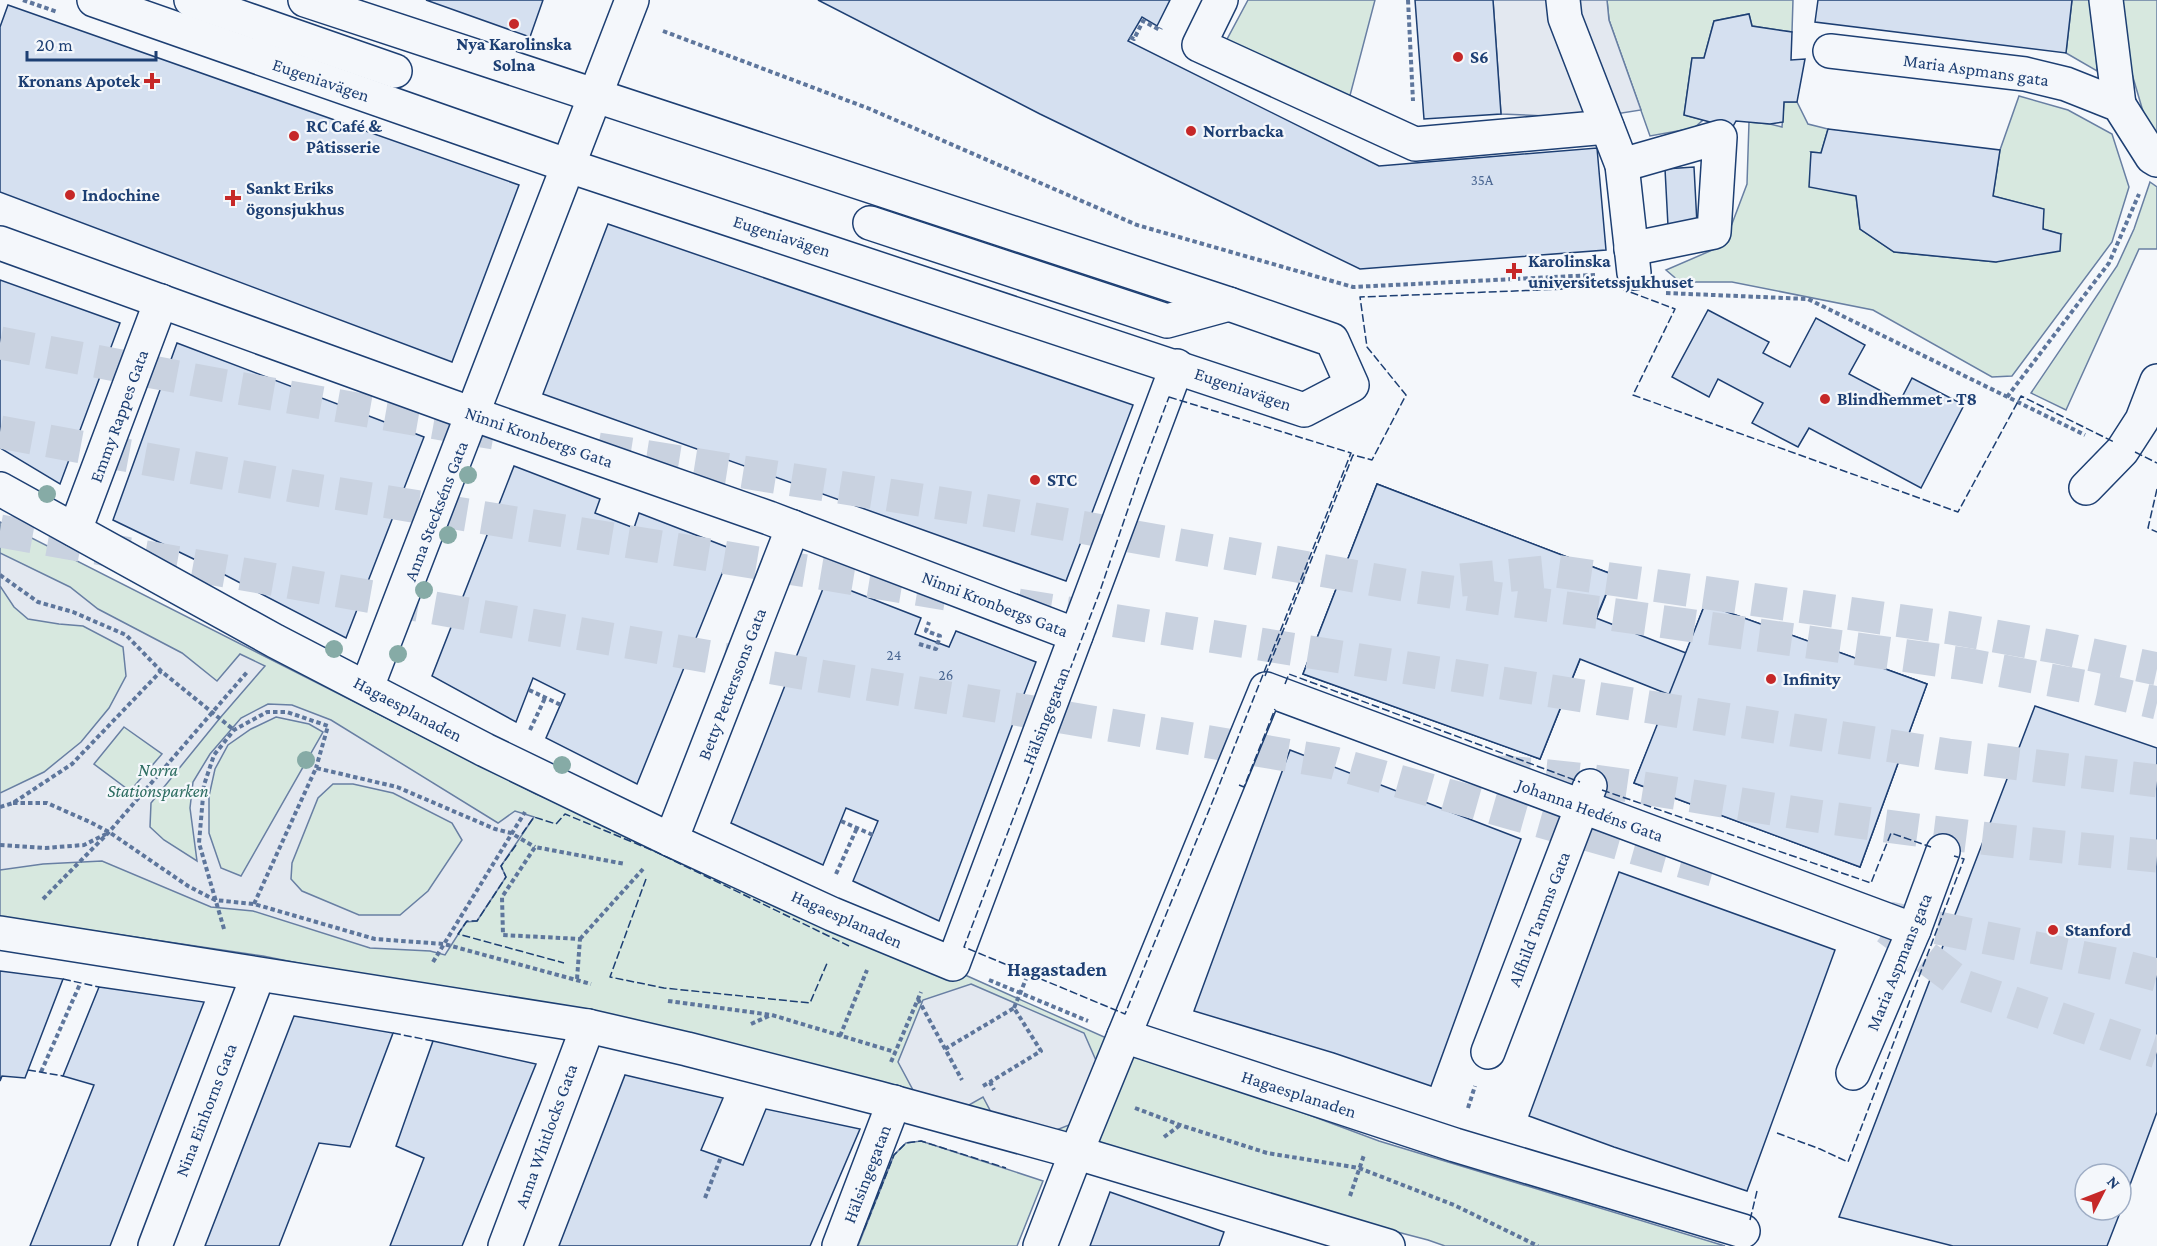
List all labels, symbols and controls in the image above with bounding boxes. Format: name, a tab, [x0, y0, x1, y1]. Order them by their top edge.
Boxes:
marker: Nya Karolinska Solna	[507, 17, 521, 31]
scale bar	[27, 24, 156, 62]
place label: Nya Karolinska Solna	[456, 34, 572, 75]
text: 20 m	[36, 35, 73, 55]
place label: S6	[1470, 47, 1489, 67]
marker: S6	[1451, 50, 1465, 64]
street label: Maria Aspmans gata	[1902, 50, 2050, 90]
street label: Eugeniavägen	[270, 54, 372, 106]
place label: Kronans Apotek	[18, 71, 140, 91]
marker: Kronans Apotek	[145, 74, 159, 88]
place label: RC Café & Pâtisserie	[306, 116, 382, 157]
place label: Norrbacka	[1203, 121, 1284, 141]
marker: Norrbacka	[1184, 124, 1198, 138]
marker: RC Café & Pâtisserie	[287, 129, 301, 143]
house number: 35A	[1471, 172, 1494, 188]
place label: Sankt Eriks ögonsjukhus	[246, 178, 344, 220]
place label: Indochine	[82, 185, 160, 205]
marker: Indochine	[63, 188, 77, 202]
marker: Sankt Eriks ögonsjukhus	[224, 189, 242, 207]
street label: Eugeniavägen	[731, 211, 833, 261]
place label: Karolinska universitetssjukhuset	[1528, 251, 1694, 293]
marker: Karolinska universitetssjukhuset	[1505, 262, 1523, 280]
street label: Emmy Rappes Gata	[86, 347, 152, 485]
street label: Eugeniavägen	[1192, 363, 1294, 415]
place label: Blindhemmet - T8	[1837, 389, 1977, 409]
marker: Blindhemmet - T8	[1818, 392, 1832, 406]
street label: Ninni Kronbergs Gata	[462, 402, 616, 472]
street label: Anna Steckséns Gata	[400, 438, 472, 584]
place label: STC	[1047, 470, 1077, 490]
marker: STC	[1028, 473, 1042, 487]
street label: Ninni Kronbergs Gata	[919, 567, 1071, 641]
street label: Betty Petterssons Gata	[694, 605, 770, 763]
house number: 24	[887, 647, 901, 663]
street label: Hälsingegatan	[1018, 664, 1074, 768]
house number: 26	[939, 667, 953, 683]
place label: Infinity	[1783, 669, 1841, 689]
street label: Hagaesplanaden	[350, 672, 466, 746]
marker: Infinity	[1764, 672, 1778, 686]
park label: Norra Stationsparken	[107, 760, 209, 801]
street label: Johanna Hedéns Gata	[1512, 774, 1666, 846]
street label: Alfhild Tamms Gata	[1504, 849, 1574, 989]
street label: Hagaesplanaden	[788, 886, 906, 953]
street label: Maria Aspmans gata	[1862, 890, 1936, 1034]
place label: Stanford	[2065, 920, 2131, 940]
marker: Stanford	[2046, 923, 2060, 937]
district label: Hagastaden	[1007, 958, 1107, 980]
street label: Nina Einhorns Gata	[171, 1041, 241, 1179]
street label: Anna Whitlocks Gata	[511, 1061, 581, 1211]
street label: Hagaesplanaden	[1239, 1066, 1359, 1122]
street label: Hälsingegatan	[839, 1122, 895, 1226]
north arrow	[2073, 1162, 2133, 1222]
text: N	[2104, 1173, 2124, 1192]

